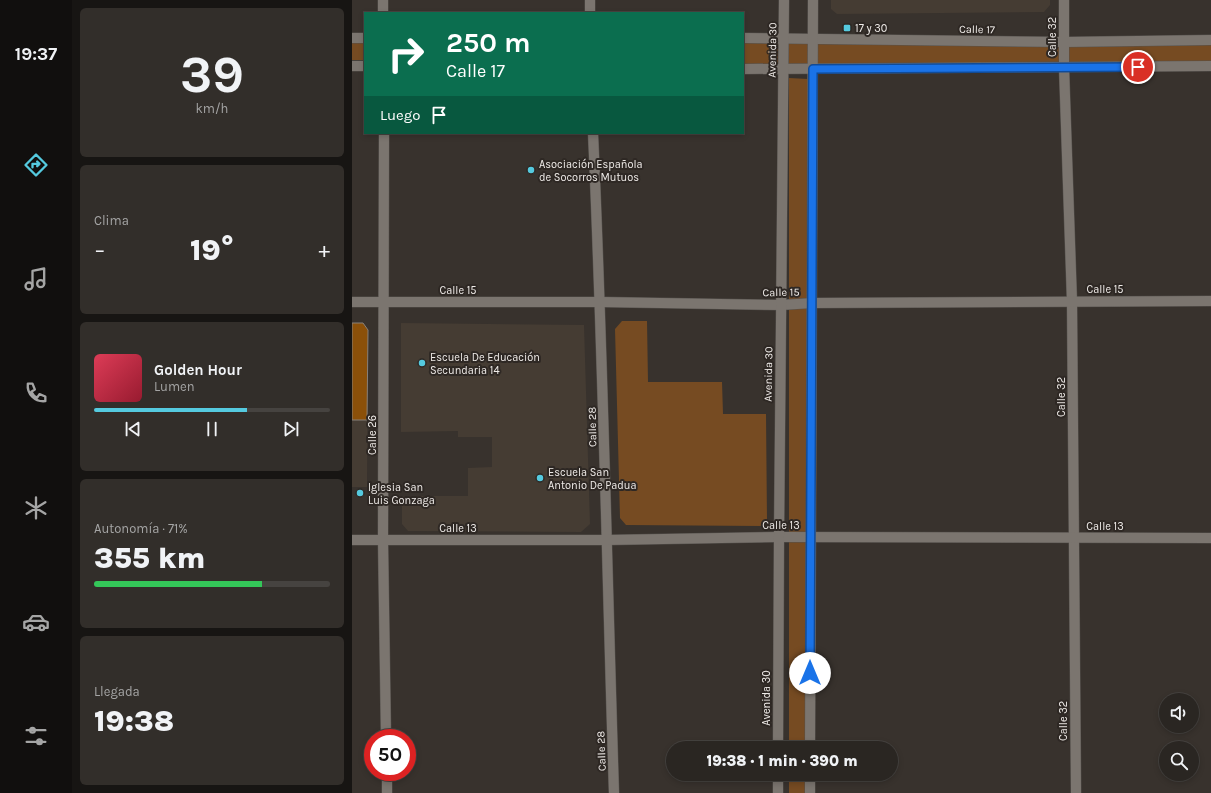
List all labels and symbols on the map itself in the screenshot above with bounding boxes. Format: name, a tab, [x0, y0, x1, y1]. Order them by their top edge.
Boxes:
street label: Calle 32	[1046, 17, 1059, 57]
street label: Avenida 30	[766, 22, 779, 78]
place label: 17 y 30	[855, 22, 887, 35]
marker: 17 y 30	[842, 23, 852, 33]
street label: Calle 17	[959, 23, 995, 36]
pin	[1121, 50, 1155, 84]
place label: Asociación Española de Socorros Mutuos	[539, 158, 643, 184]
marker: Asociación Española de Socorros Mutuos	[526, 165, 536, 175]
street label: Calle 15	[1086, 283, 1124, 296]
street label: Calle 15	[439, 284, 477, 297]
street label: Calle 15	[762, 286, 800, 299]
street label: Avenida 30	[762, 346, 775, 402]
place label: Escuela De Educación Secundaria 14	[430, 351, 540, 377]
marker: Escuela De Educación Secundaria 14	[417, 358, 427, 368]
street label: Calle 32	[1055, 377, 1068, 417]
street label: Calle 28	[586, 406, 599, 447]
street label: Calle 26	[366, 415, 379, 455]
place label: Escuela San Antonio De Padua	[548, 466, 637, 492]
marker: Escuela San Antonio De Padua	[535, 473, 545, 483]
place label: Iglesia San Luis Gonzaga	[368, 481, 435, 507]
marker: Iglesia San Luis Gonzaga	[355, 488, 365, 498]
street label: Calle 13	[762, 519, 800, 532]
street label: Calle 13	[1086, 520, 1124, 533]
street label: Calle 13	[439, 522, 477, 535]
position arrow	[789, 652, 831, 694]
street label: Avenida 30	[760, 670, 773, 726]
street label: Calle 32	[1057, 701, 1070, 741]
speed limit sign: 50	[364, 729, 416, 781]
street label: Calle 28	[594, 730, 609, 771]

